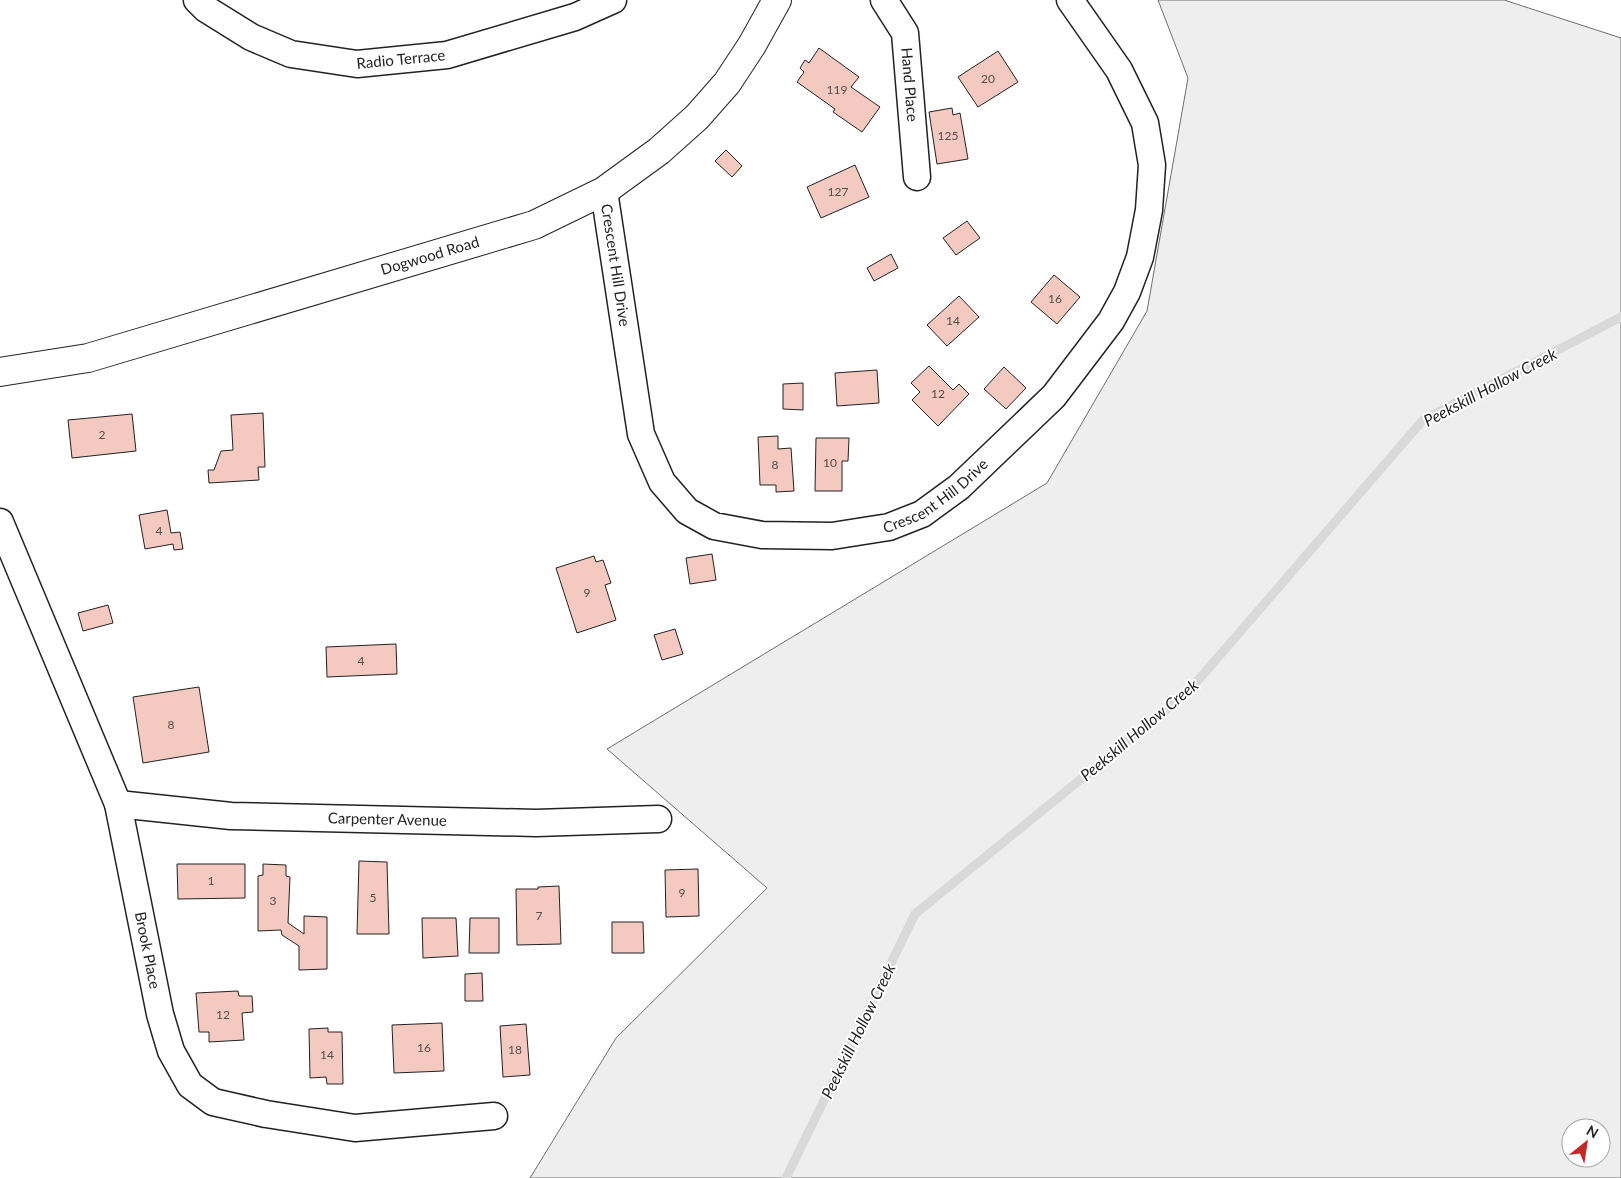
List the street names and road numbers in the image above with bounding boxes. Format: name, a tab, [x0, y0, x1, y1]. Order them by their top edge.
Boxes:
street label: Radio Terrace	[356, 45, 446, 72]
street label: Hand Place	[898, 47, 922, 122]
street label: Crescent Hill Drive	[598, 203, 634, 328]
street label: Dogwood Road	[378, 232, 481, 278]
street label: Crescent Hill Drive	[882, 454, 991, 536]
street label: Carpenter Avenue	[328, 808, 447, 829]
street label: Brook Place	[132, 910, 165, 990]

